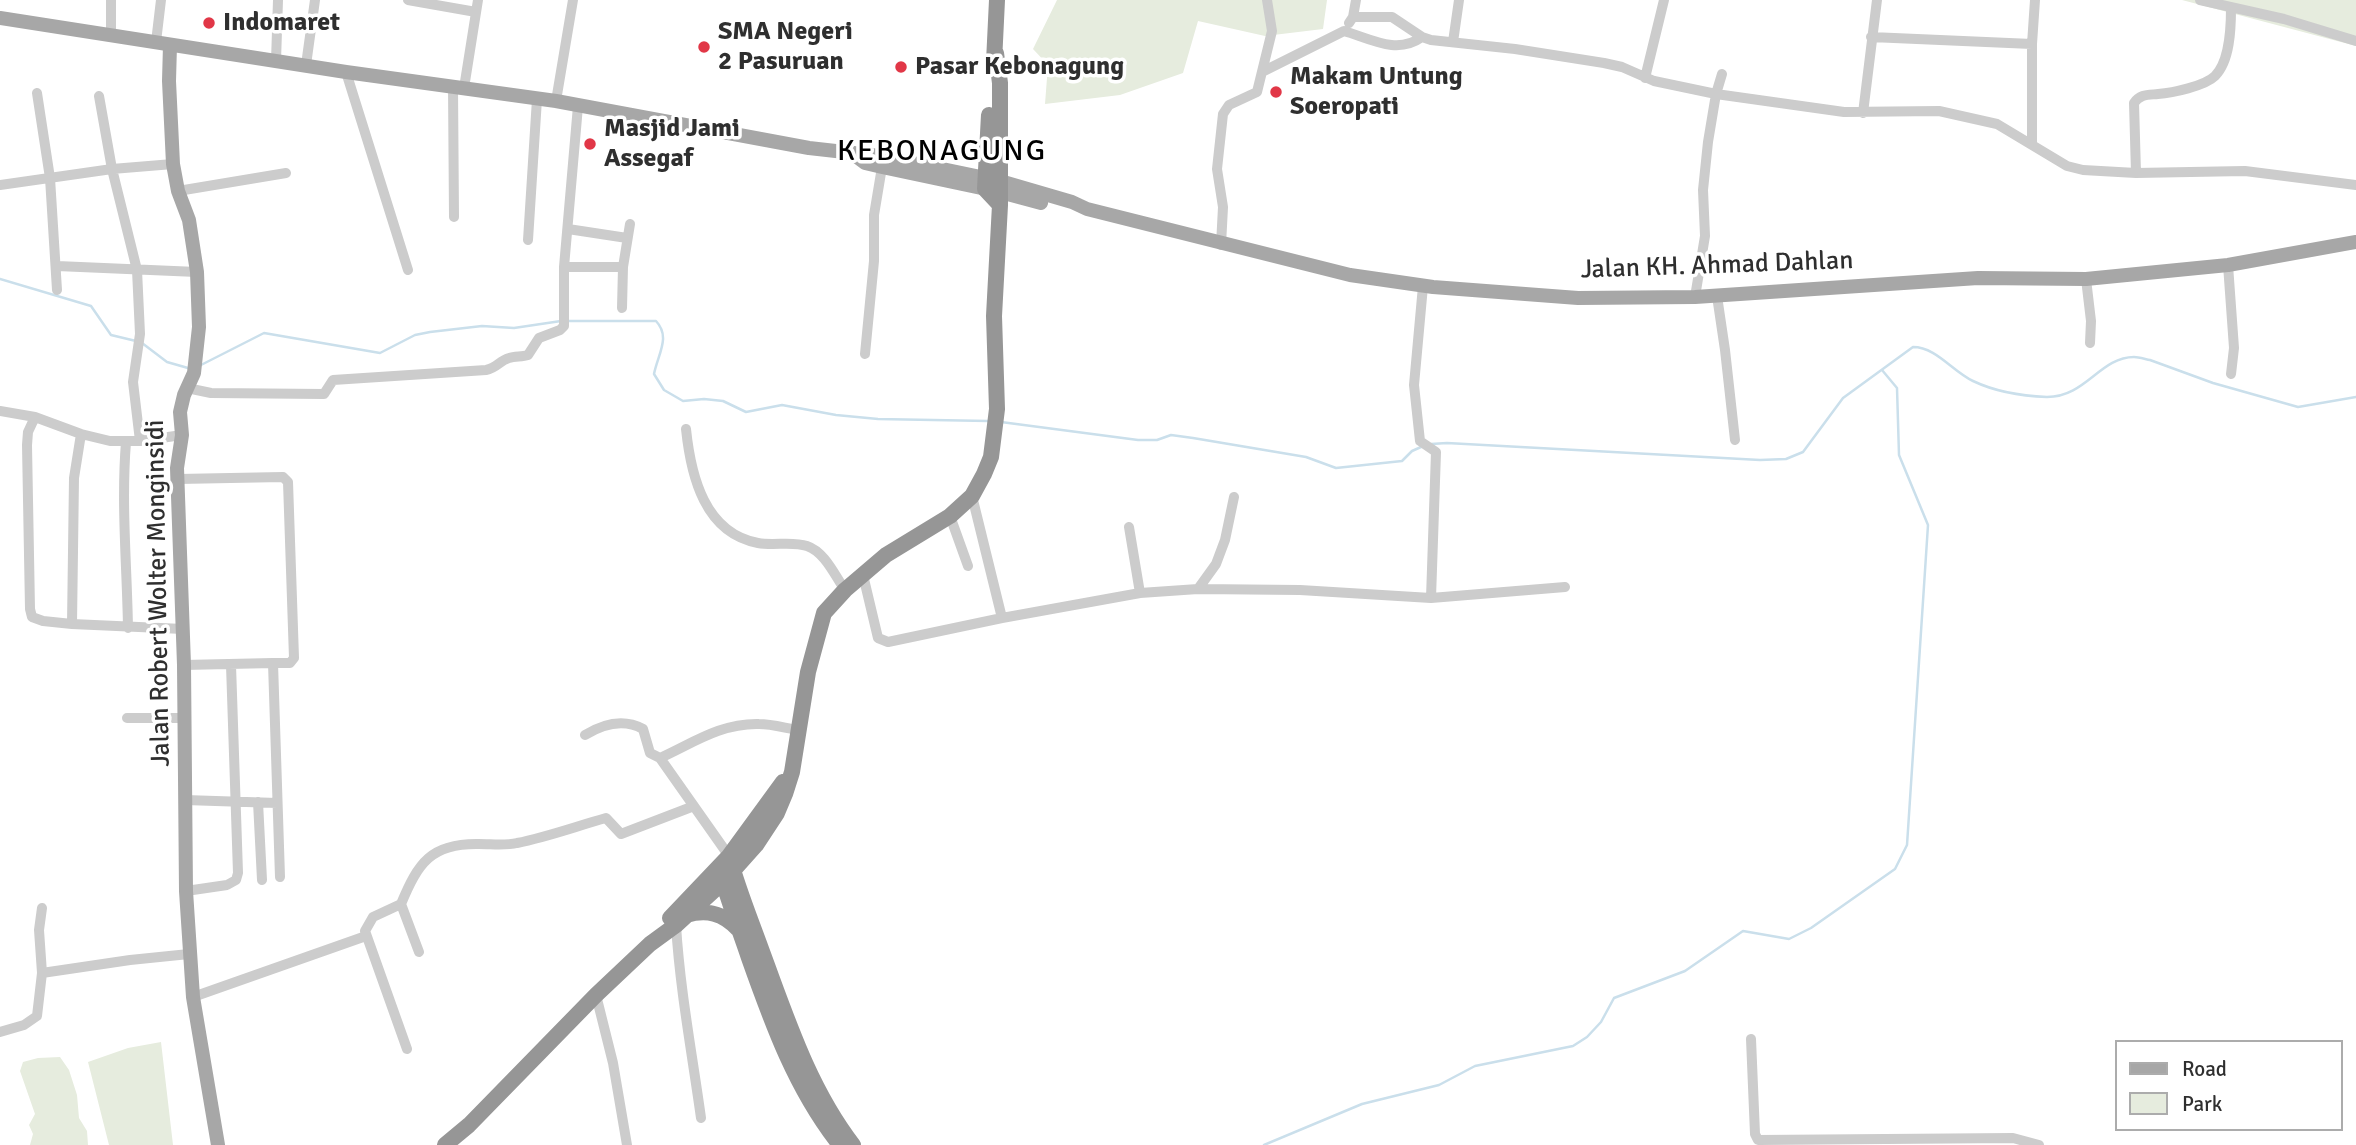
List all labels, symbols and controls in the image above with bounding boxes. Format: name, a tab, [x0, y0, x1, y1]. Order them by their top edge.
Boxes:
place label: Indomaret	[223, 7, 340, 39]
marker: Indomaret	[201, 15, 217, 31]
place label: SMA Negeri 2 Pasuruan	[718, 16, 853, 78]
marker: SMA Negeri 2 Pasuruan	[696, 39, 712, 55]
place label: Pasar Kebonagung	[915, 51, 1124, 83]
marker: Pasar Kebonagung	[893, 59, 909, 75]
place label: Makam Untung Soeropati	[1290, 61, 1463, 122]
marker: Makam Untung Soeropati	[1268, 84, 1284, 100]
place label: Masjid Jami Assegaf	[604, 113, 740, 174]
district label: KEBONAGUNG	[838, 134, 1046, 170]
marker: Masjid Jami Assegaf	[582, 136, 598, 152]
street label: Jalan KH. Ahmad Dahlan	[1580, 246, 1854, 286]
street label: Jalan Robert Wolter Monginsidi	[140, 419, 178, 767]
legend	[2114, 1040, 2342, 1131]
text: Road	[2182, 1056, 2227, 1082]
text: Park	[2182, 1091, 2222, 1117]

